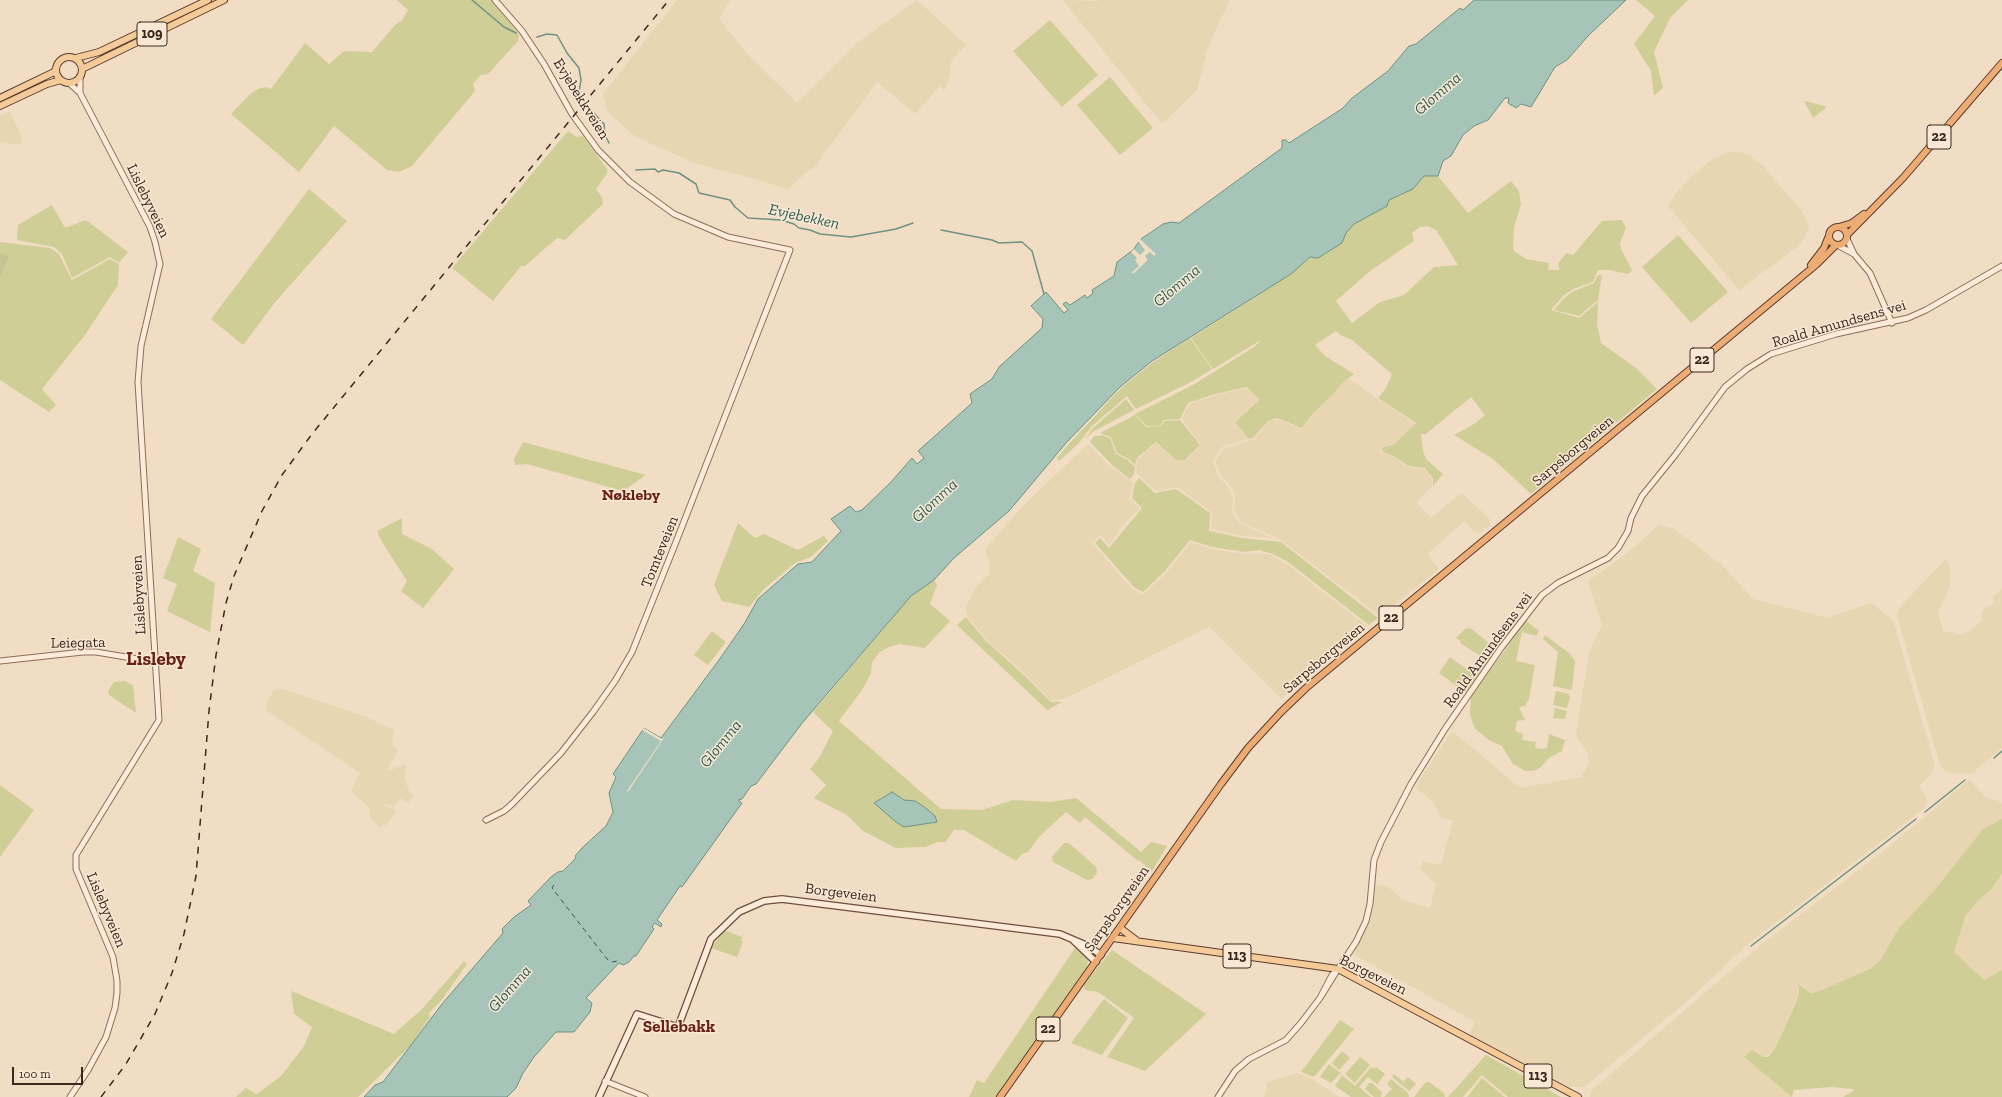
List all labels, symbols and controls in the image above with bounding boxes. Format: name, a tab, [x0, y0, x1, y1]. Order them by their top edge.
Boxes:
road number: 109	[137, 22, 167, 46]
street label: Evjebekkveien	[549, 55, 613, 143]
water label: Glomma	[1411, 69, 1465, 119]
road number: 22	[1927, 125, 1951, 149]
street label: Lislebyveien	[122, 161, 174, 241]
water label: Evjebekken	[767, 200, 841, 234]
water label: Glomma	[1150, 261, 1204, 311]
street label: Roald Amundsens vei	[1770, 296, 1908, 352]
road number: 22	[1690, 348, 1714, 372]
street label: Sarpsborgveien	[1529, 412, 1617, 490]
water label: Glomma	[908, 475, 962, 527]
district label: Nøkleby	[602, 485, 660, 505]
street label: Tomteveien	[637, 514, 683, 590]
street label: Lislebyveien	[128, 555, 150, 635]
street label: Roald Amundsens vei	[1440, 589, 1536, 711]
road number: 22	[1379, 606, 1403, 630]
street label: Sarpsborgveien	[1280, 619, 1368, 697]
street label: Leiegata	[50, 634, 106, 652]
district label: Lisleby	[126, 649, 186, 671]
water label: Glomma	[696, 716, 746, 772]
street label: Sarpsborgveien	[1081, 863, 1153, 955]
street label: Lislebyveien	[82, 870, 130, 950]
street label: Borgeveien	[804, 880, 878, 906]
road number: 113	[1223, 944, 1251, 968]
street label: Borgeveien	[1337, 951, 1409, 999]
water label: Glomma	[485, 962, 535, 1016]
district label: Sellebakk	[643, 1017, 715, 1037]
road number: 22	[1036, 1017, 1060, 1041]
scale bar	[14, 1059, 85, 1085]
road number: 113	[1524, 1064, 1552, 1088]
text: 100 m	[19, 1067, 51, 1081]

